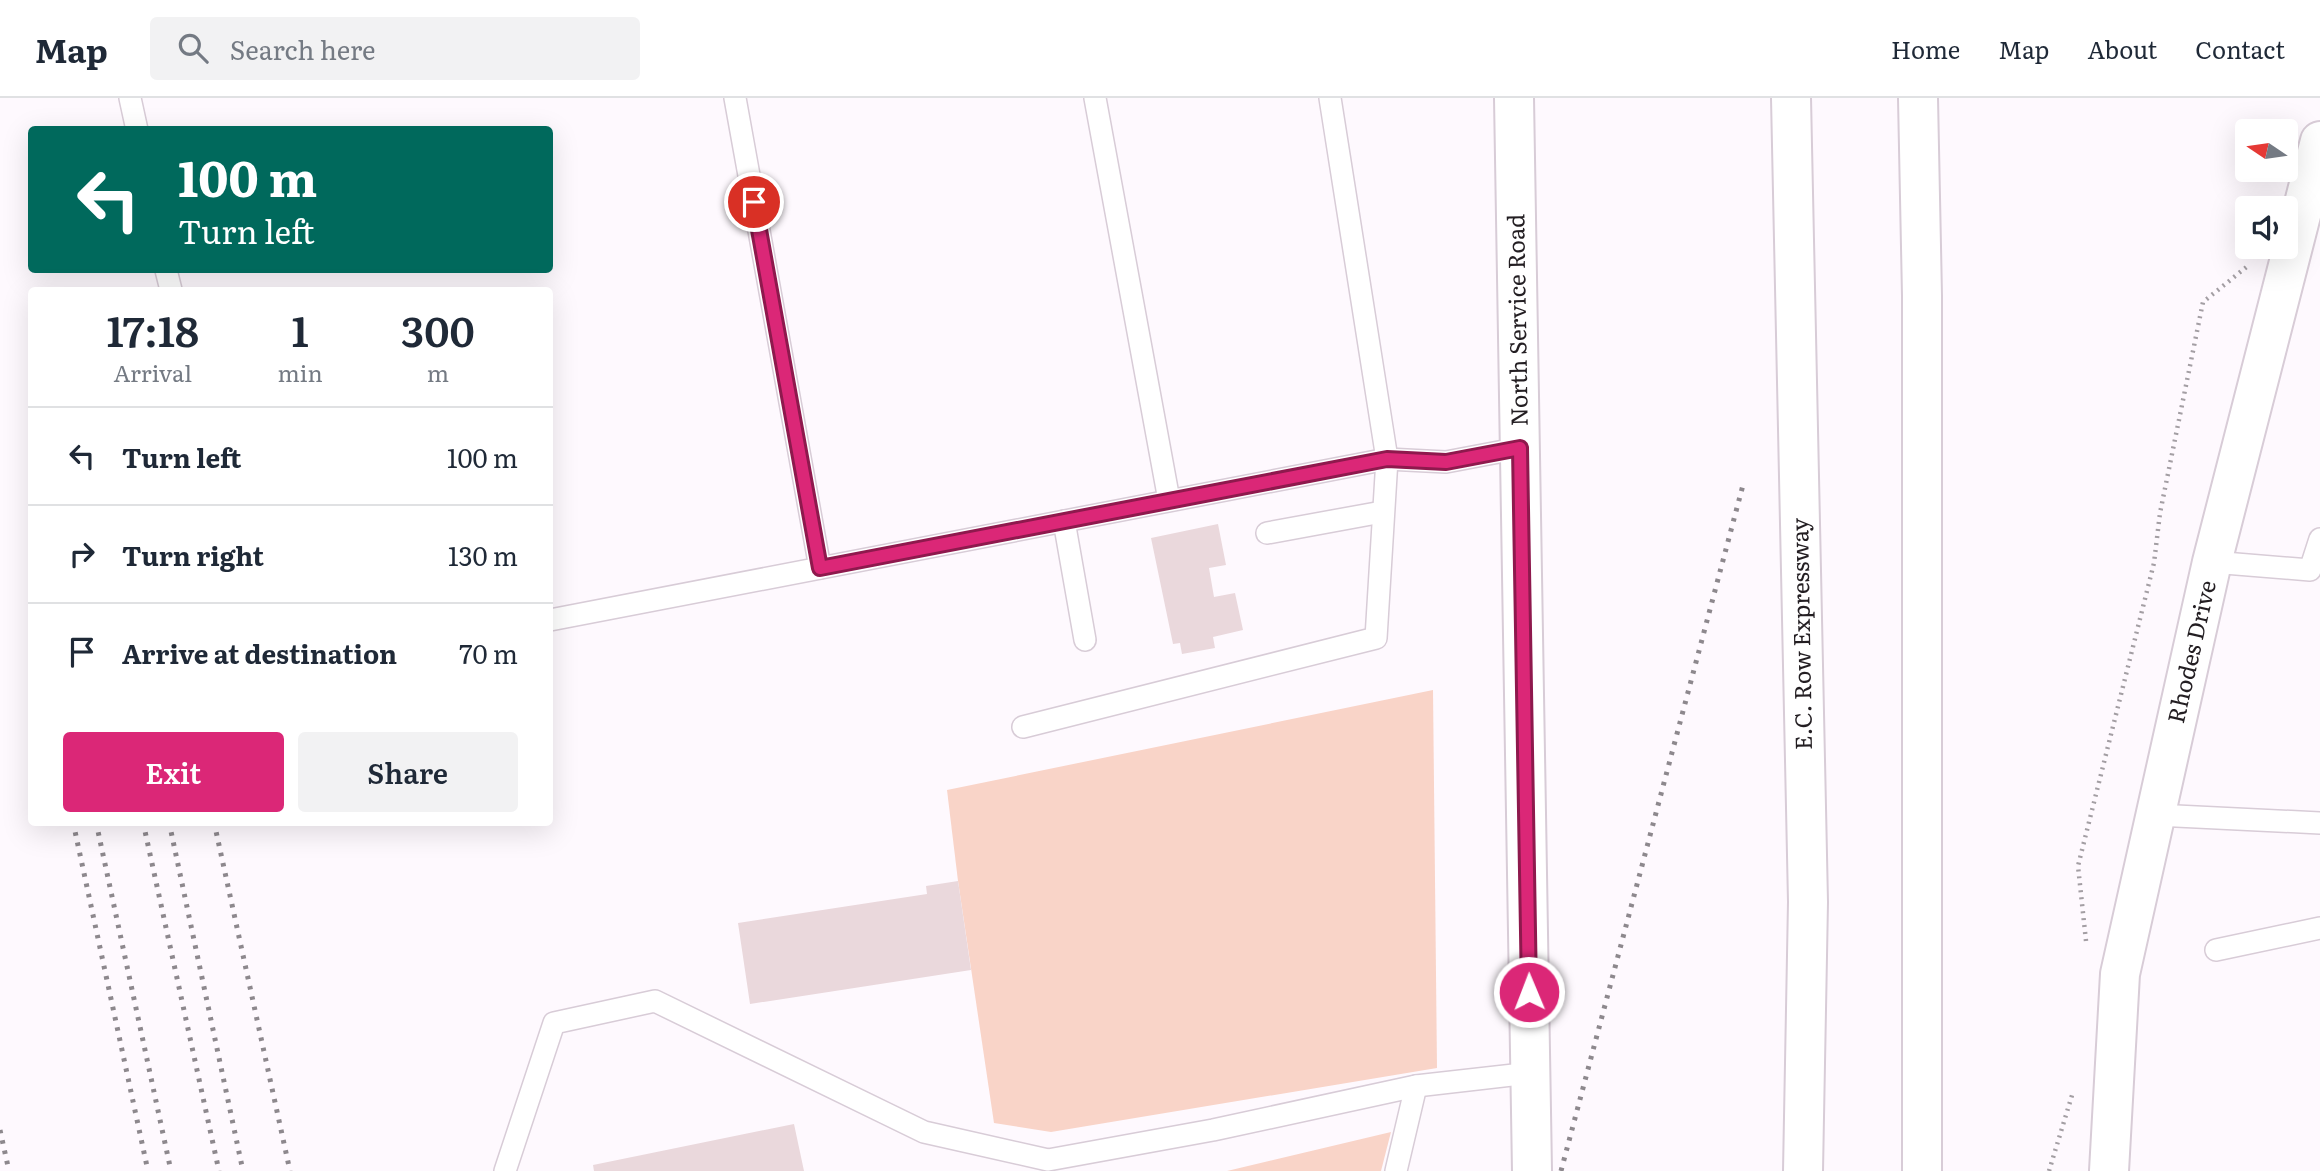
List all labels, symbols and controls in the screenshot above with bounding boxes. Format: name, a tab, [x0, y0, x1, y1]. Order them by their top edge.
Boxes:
search box	[150, 17, 640, 80]
text: Map	[35, 24, 108, 73]
icon: search	[174, 29, 212, 67]
text: Search here	[230, 29, 376, 68]
text: Home	[1891, 31, 1960, 66]
text: Map	[1998, 31, 2049, 66]
text: About	[2087, 31, 2157, 66]
text: Contact	[2195, 31, 2285, 66]
north arrow	[2235, 119, 2298, 182]
map controls	[2235, 119, 2298, 259]
text: 100 m	[178, 139, 317, 212]
icon: left	[63, 154, 154, 245]
pin	[724, 172, 784, 232]
icon: arrive	[735, 183, 773, 221]
button: sound	[2235, 196, 2298, 259]
text: Turn left	[178, 206, 315, 254]
street label: North Service Road	[1497, 213, 1535, 427]
text: 17:18	[106, 298, 199, 360]
text: 1	[291, 298, 309, 360]
text: 300	[401, 298, 475, 360]
text: Arrival	[113, 355, 192, 389]
text: min	[278, 355, 323, 389]
text: m	[427, 355, 449, 389]
icon: left	[63, 437, 101, 475]
text: Turn left	[122, 437, 241, 476]
text: 100 m	[447, 437, 518, 476]
street label: E.C. Row Expressway	[1781, 517, 1819, 750]
icon: right	[63, 535, 101, 573]
text: Turn right	[122, 535, 264, 574]
text: 130 m	[448, 535, 518, 574]
street label: Rhodes Drive	[2157, 577, 2223, 726]
icon: arrive	[63, 633, 101, 671]
text: Arrive at destination	[122, 633, 397, 672]
text: 70 m	[459, 633, 518, 672]
button: Exit	[63, 732, 284, 812]
button: Share	[298, 732, 518, 812]
position arrow	[1492, 955, 1566, 1029]

